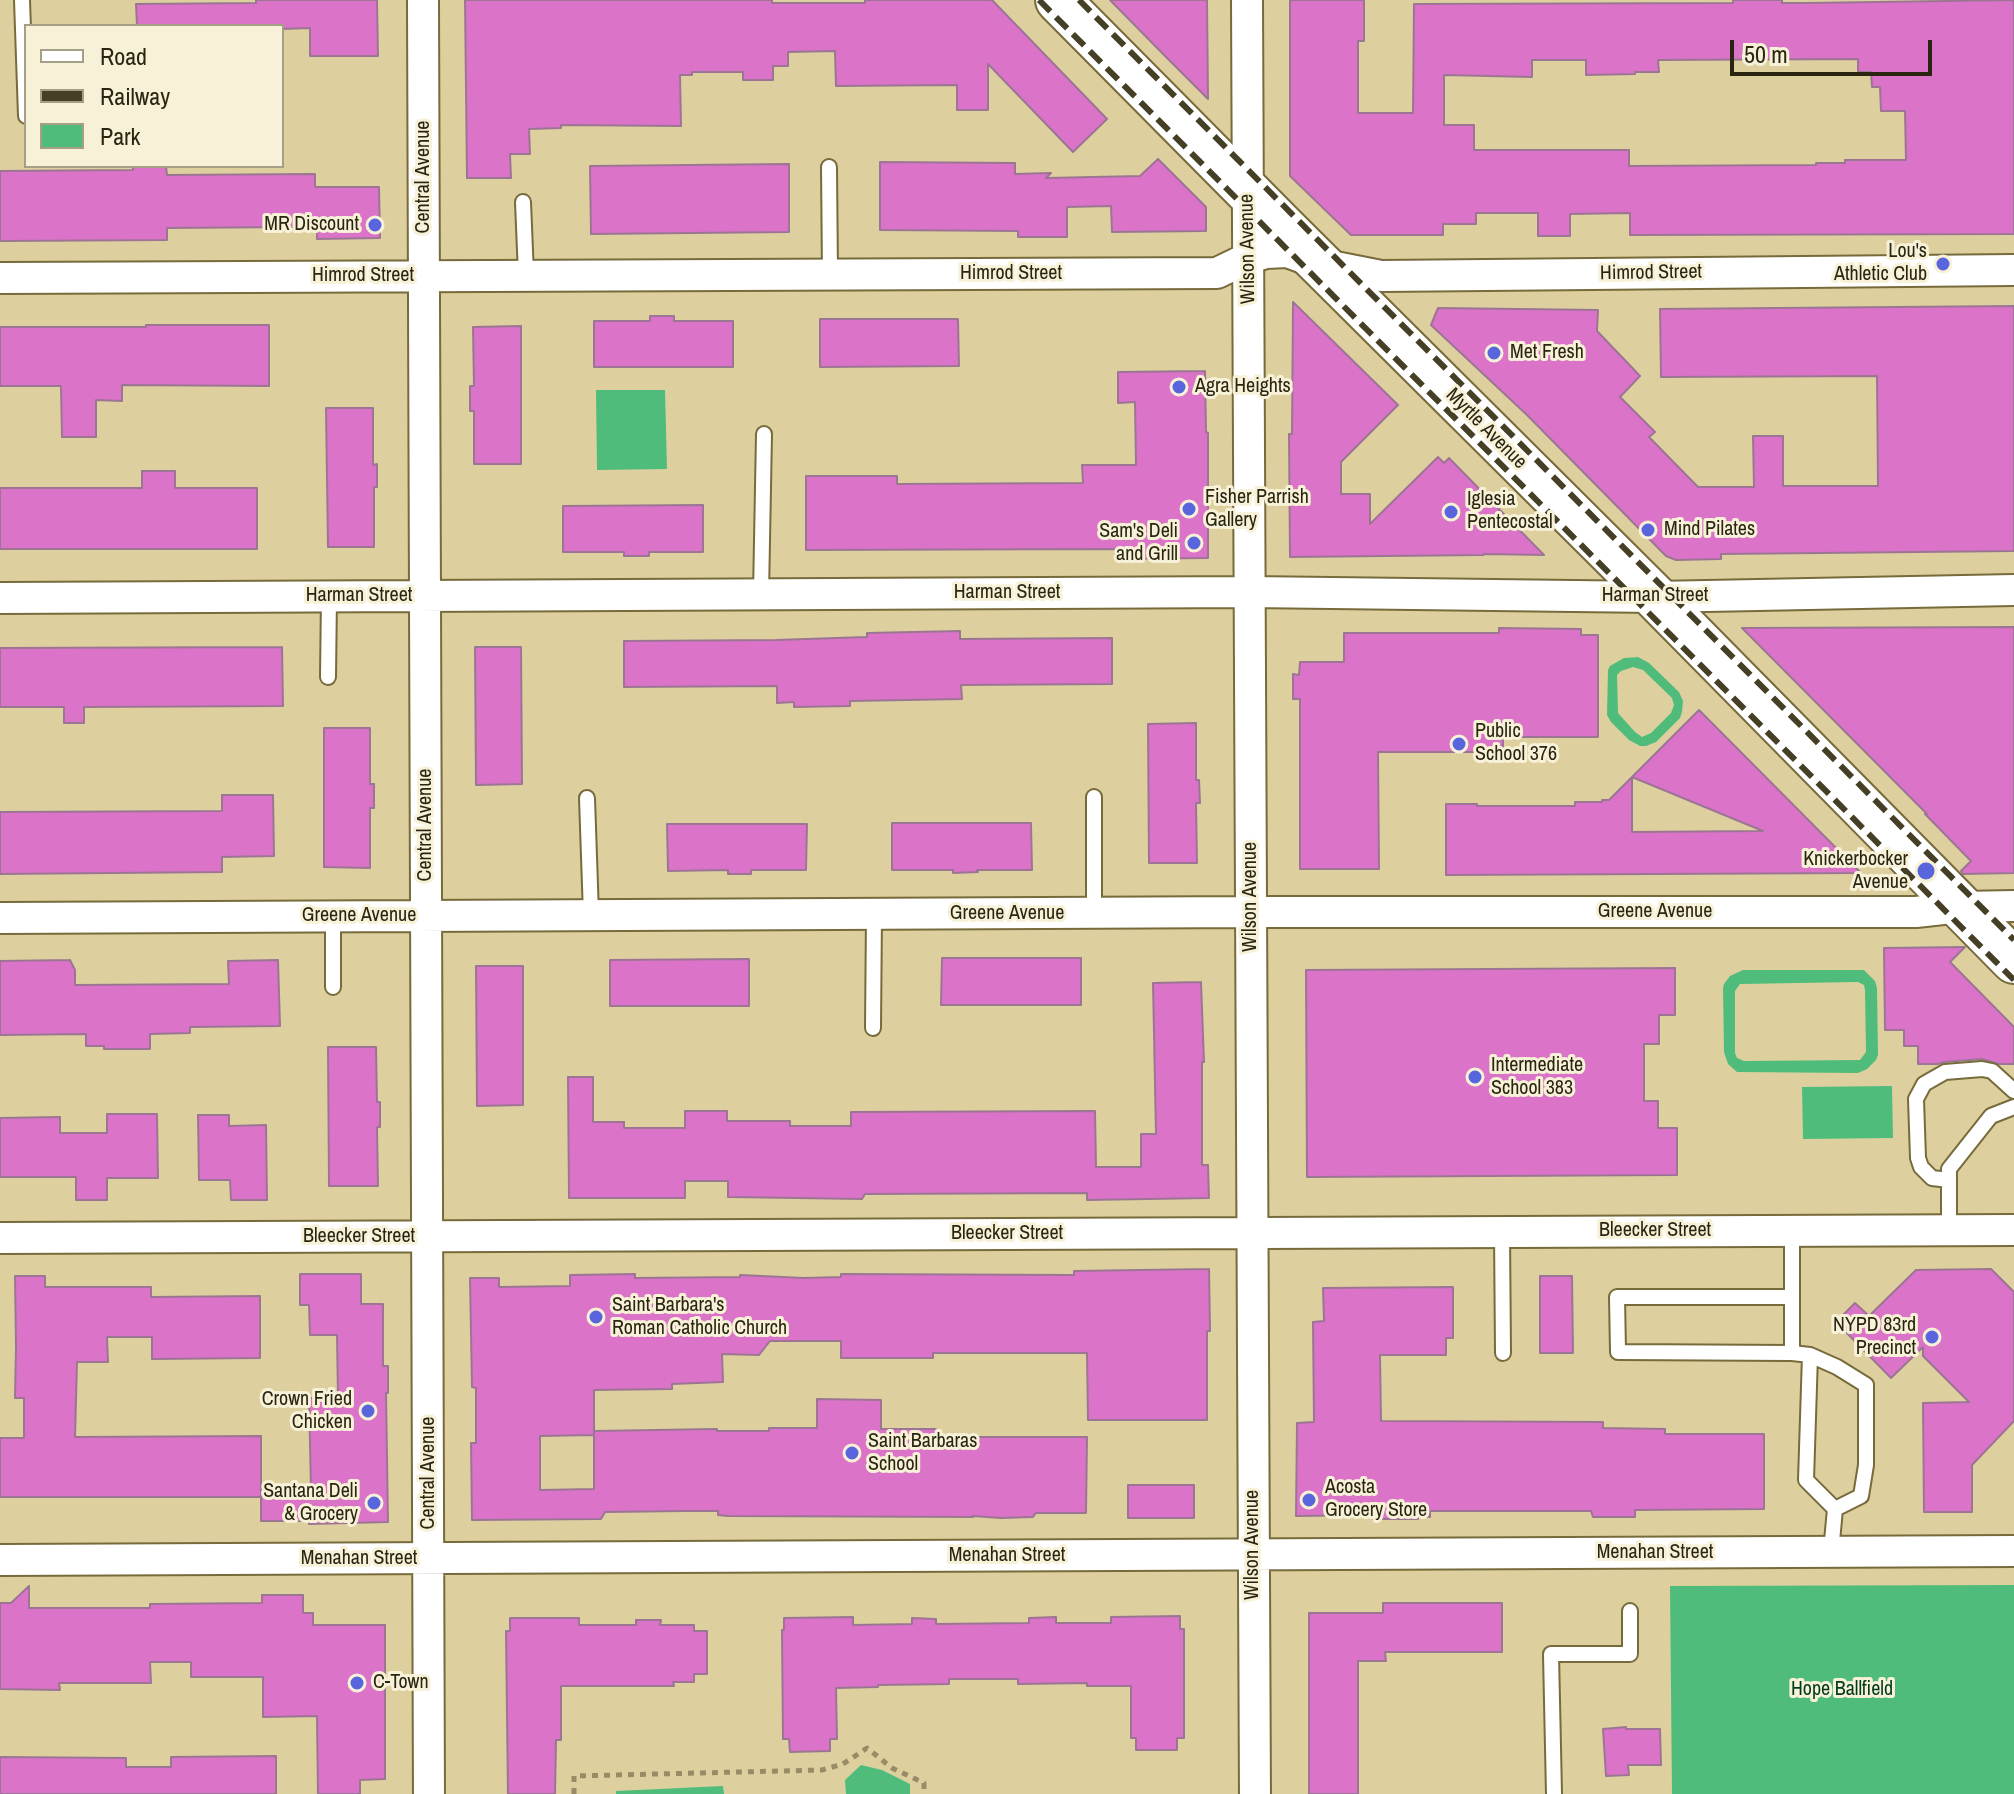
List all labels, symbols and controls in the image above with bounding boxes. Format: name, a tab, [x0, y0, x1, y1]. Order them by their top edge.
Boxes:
legend	[24, 24, 284, 168]
scale bar	[1734, 24, 1936, 74]
text: 50 m	[1744, 38, 1788, 70]
text: Road	[100, 40, 147, 72]
text: Railway	[100, 80, 170, 112]
text: Park	[100, 120, 140, 152]
street label: Central Avenue	[412, 121, 436, 233]
street label: Wilson Avenue	[1235, 194, 1261, 304]
place label: MR Discount	[264, 213, 359, 237]
marker: MR Discount	[366, 216, 384, 234]
place label: Lou's Athletic Club	[1834, 240, 1927, 287]
marker: Lou's Athletic Club	[1934, 255, 1952, 273]
street label: Himrod Street	[1600, 260, 1702, 286]
street label: Himrod Street	[960, 262, 1062, 286]
street label: Himrod Street	[312, 264, 414, 288]
place label: Met Fresh	[1510, 341, 1584, 365]
marker: Met Fresh	[1485, 344, 1503, 362]
place label: Agra Heights	[1195, 375, 1291, 399]
marker: Agra Heights	[1170, 378, 1188, 396]
street label: Myrtle Avenue	[1441, 384, 1531, 474]
place label: Fisher Parrish Gallery	[1205, 486, 1309, 533]
place label: Iglesia Pentecostal	[1467, 488, 1553, 535]
marker: Fisher Parrish Gallery	[1180, 500, 1198, 518]
marker: Iglesia Pentecostal	[1442, 503, 1460, 521]
place label: Mind Pilates	[1664, 518, 1755, 542]
place label: Sam's Deli and Grill	[1099, 520, 1178, 567]
marker: Mind Pilates	[1639, 521, 1657, 539]
marker: Sam's Deli and Grill	[1185, 534, 1203, 552]
street label: Harman Street	[954, 581, 1060, 605]
street label: Harman Street	[306, 584, 412, 608]
street label: Harman Street	[1602, 584, 1708, 608]
place label: Public School 376	[1475, 720, 1557, 767]
marker: Public School 376	[1450, 735, 1468, 753]
street label: Central Avenue	[414, 769, 438, 881]
street label: Wilson Avenue	[1239, 842, 1263, 952]
place label: Knickerbocker Avenue	[1803, 848, 1908, 895]
marker: Knickerbocker Avenue	[1915, 860, 1937, 882]
street label: Greene Avenue	[1598, 900, 1712, 924]
street label: Greene Avenue	[950, 902, 1064, 926]
street label: Greene Avenue	[302, 904, 416, 928]
place label: Intermediate School 383	[1491, 1054, 1583, 1101]
marker: Intermediate School 383	[1466, 1068, 1484, 1086]
street label: Bleecker Street	[1599, 1219, 1711, 1243]
street label: Bleecker Street	[951, 1222, 1063, 1246]
street label: Bleecker Street	[303, 1225, 415, 1249]
place label: Saint Barbara's Roman Catholic Church	[612, 1294, 787, 1341]
marker: Saint Barbara's Roman Catholic Church	[587, 1308, 605, 1326]
place label: NYPD 83rd Precinct	[1833, 1314, 1916, 1361]
marker: NYPD 83rd Precinct	[1923, 1328, 1941, 1346]
place label: Crown Fried Chicken	[262, 1388, 352, 1435]
marker: Crown Fried Chicken	[359, 1402, 377, 1420]
street label: Central Avenue	[417, 1417, 441, 1529]
place label: Saint Barbaras School	[868, 1430, 977, 1477]
marker: Saint Barbaras School	[843, 1444, 861, 1462]
place label: Acosta Grocery Store	[1325, 1476, 1427, 1523]
place label: Santana Deli & Grocery	[263, 1480, 358, 1527]
street label: Wilson Avenue	[1241, 1490, 1265, 1600]
marker: Acosta Grocery Store	[1300, 1491, 1318, 1509]
marker: Santana Deli & Grocery	[365, 1494, 383, 1512]
street label: Menahan Street	[1597, 1541, 1713, 1565]
street label: Menahan Street	[949, 1544, 1065, 1568]
street label: Menahan Street	[301, 1547, 417, 1571]
place label: C-Town	[373, 1671, 429, 1695]
marker: C-Town	[348, 1674, 366, 1692]
park label: Hope Ballfield	[1791, 1678, 1893, 1702]

